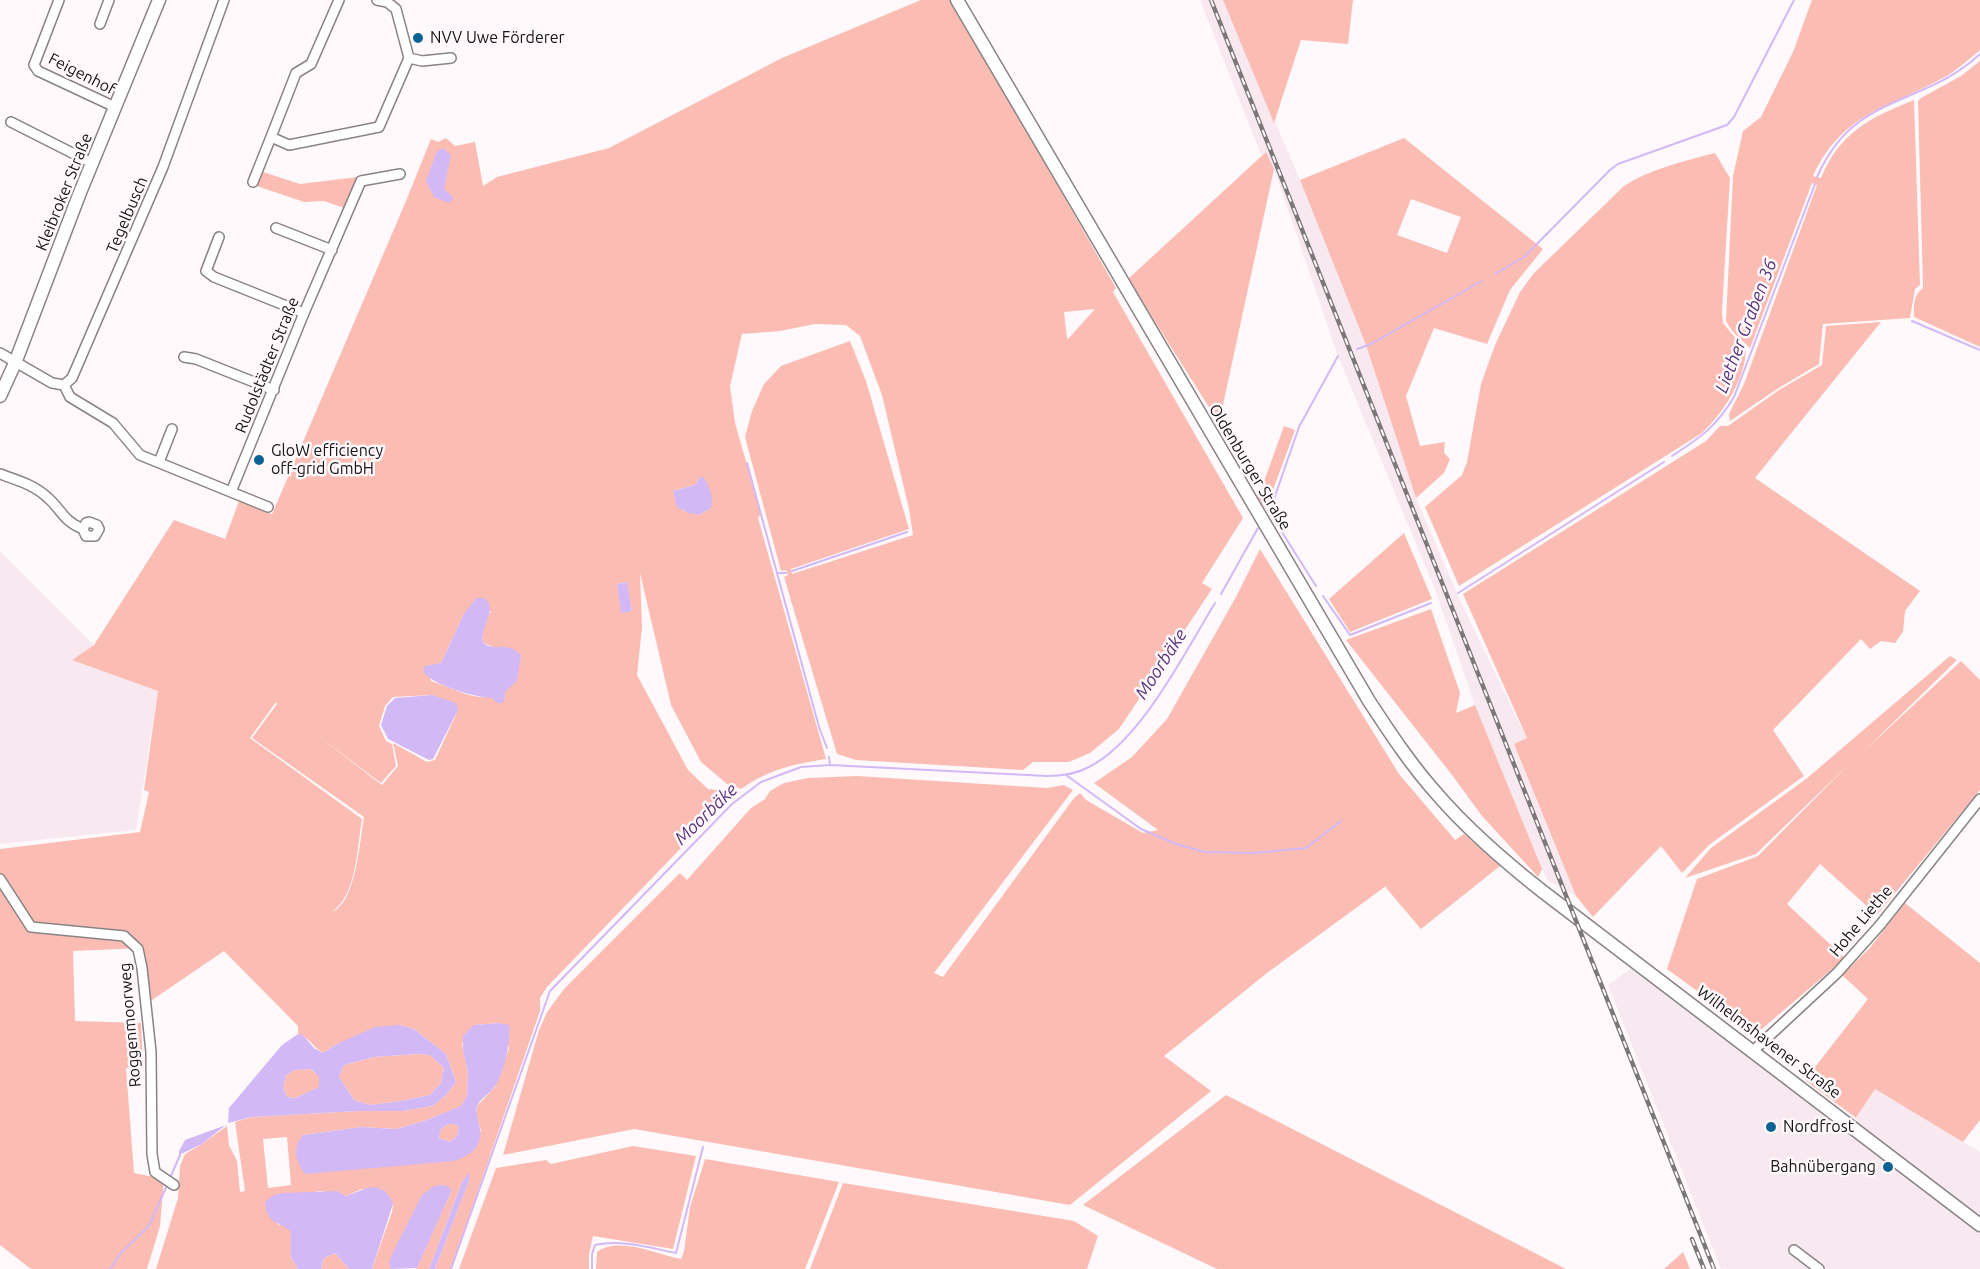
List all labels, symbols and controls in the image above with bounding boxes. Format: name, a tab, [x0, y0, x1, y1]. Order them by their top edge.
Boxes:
place label: NVV Uwe Förderer	[430, 28, 565, 48]
marker: NVV Uwe Förderer	[411, 31, 425, 45]
street label: Feigenhof	[45, 49, 119, 99]
street label: Kleibroker Straße	[32, 130, 96, 254]
street label: Tegelbusch	[102, 174, 152, 256]
water label: Liether Graben 36	[1711, 256, 1781, 396]
street label: Rudolstädter Straße	[231, 294, 303, 436]
street label: Oldenburger Straße	[1205, 400, 1295, 534]
place label: GloW efficiency off-grid GmbH	[271, 441, 383, 479]
marker: GloW efficiency off-grid GmbH	[252, 453, 266, 467]
water label: Moorbäke	[1130, 625, 1192, 703]
water label: Moorbäke	[670, 779, 742, 849]
street label: Hohe Liethe	[1826, 881, 1896, 961]
street label: Roggenmoorweg	[115, 962, 145, 1088]
street label: Wilhelmshavener Straße	[1693, 982, 1845, 1102]
place label: Nordfrost	[1783, 1117, 1854, 1137]
marker: Nordfrost	[1764, 1120, 1778, 1134]
place label: Bahnübergang	[1770, 1157, 1876, 1177]
marker: Bahnübergang	[1881, 1160, 1895, 1174]

